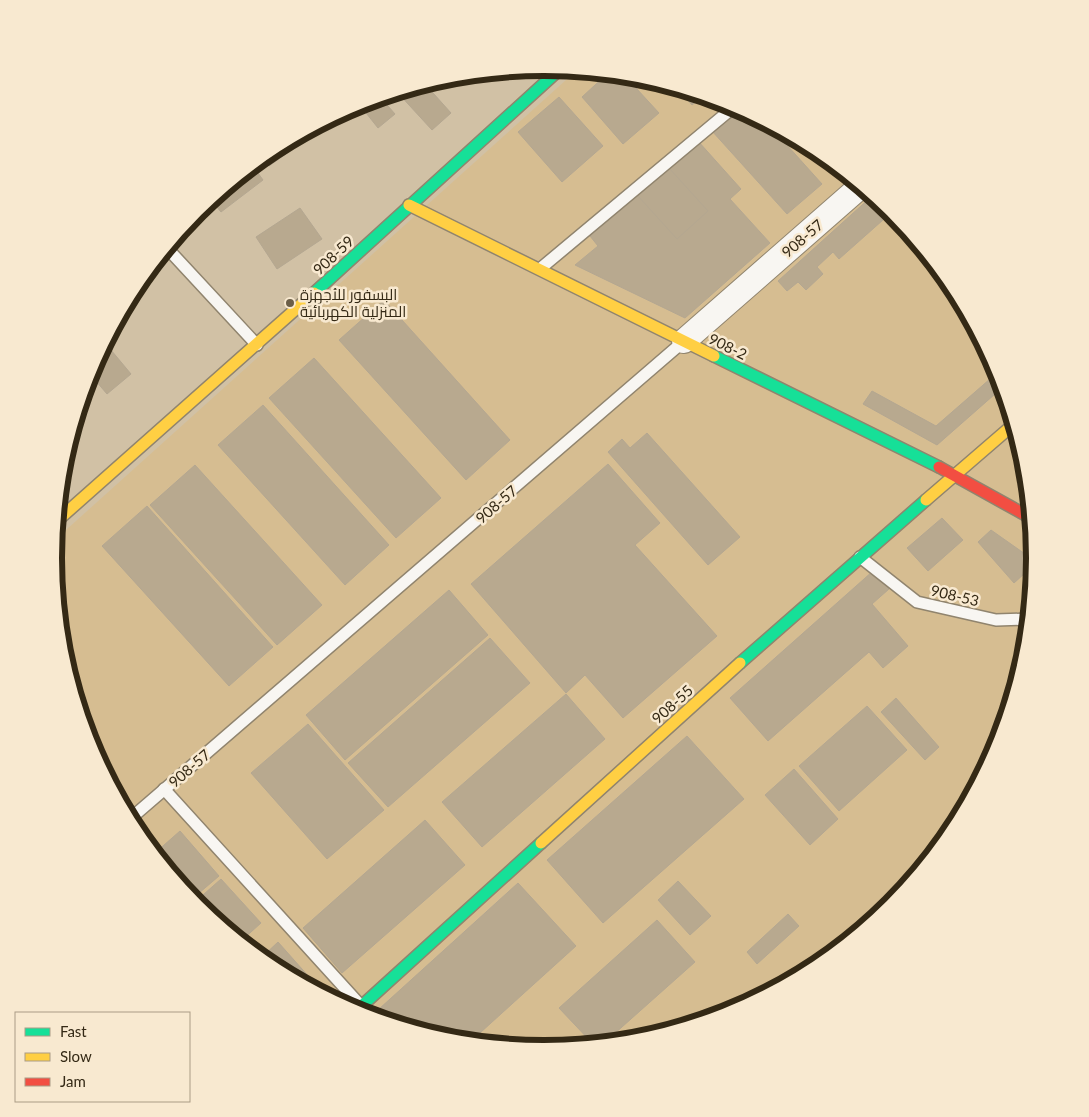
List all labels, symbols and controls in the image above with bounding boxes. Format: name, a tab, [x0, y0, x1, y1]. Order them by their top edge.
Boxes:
street label: 908-57	[778, 215, 827, 261]
street label: 908-59	[309, 232, 357, 278]
place label: البسفور للأجهزة المنزلية الكهربائية	[300, 285, 406, 322]
marker: البسفور للأجهزة المنزلية الكهربائية	[284, 297, 296, 309]
street label: 908-2	[706, 329, 750, 363]
street label: 908-57	[472, 481, 521, 527]
street label: 908-53	[929, 581, 981, 609]
street label: 908-55	[648, 681, 696, 727]
street label: 908-57	[165, 745, 214, 791]
legend	[15, 1012, 190, 1102]
text: Fast	[60, 1022, 87, 1040]
text: Slow	[60, 1047, 92, 1065]
text: Jam	[60, 1072, 86, 1090]

